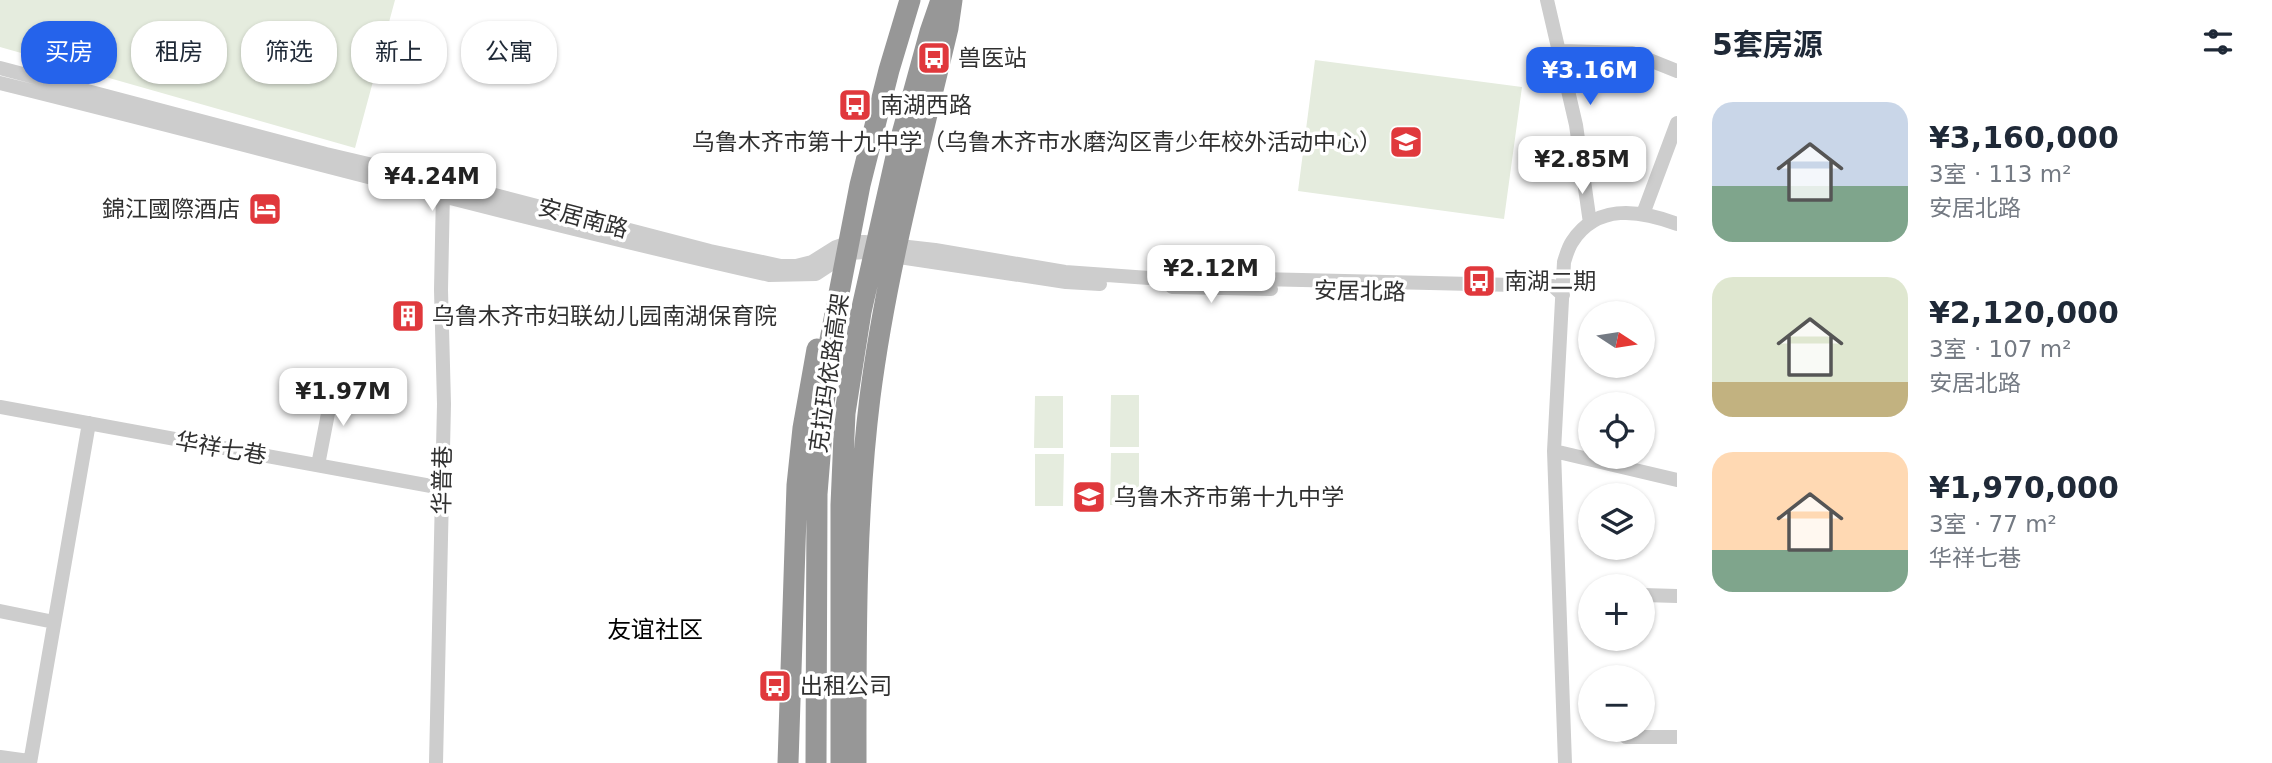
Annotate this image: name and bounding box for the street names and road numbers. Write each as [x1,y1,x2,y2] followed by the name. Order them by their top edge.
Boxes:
[535,194,631,242] street label: 安居南路
[1314,277,1406,305] street label: 安居北路
[805,291,853,455] street label: 克拉玛依路高架
[173,427,269,469] street label: 华祥七巷
[428,445,456,515] street label: 华普巷

